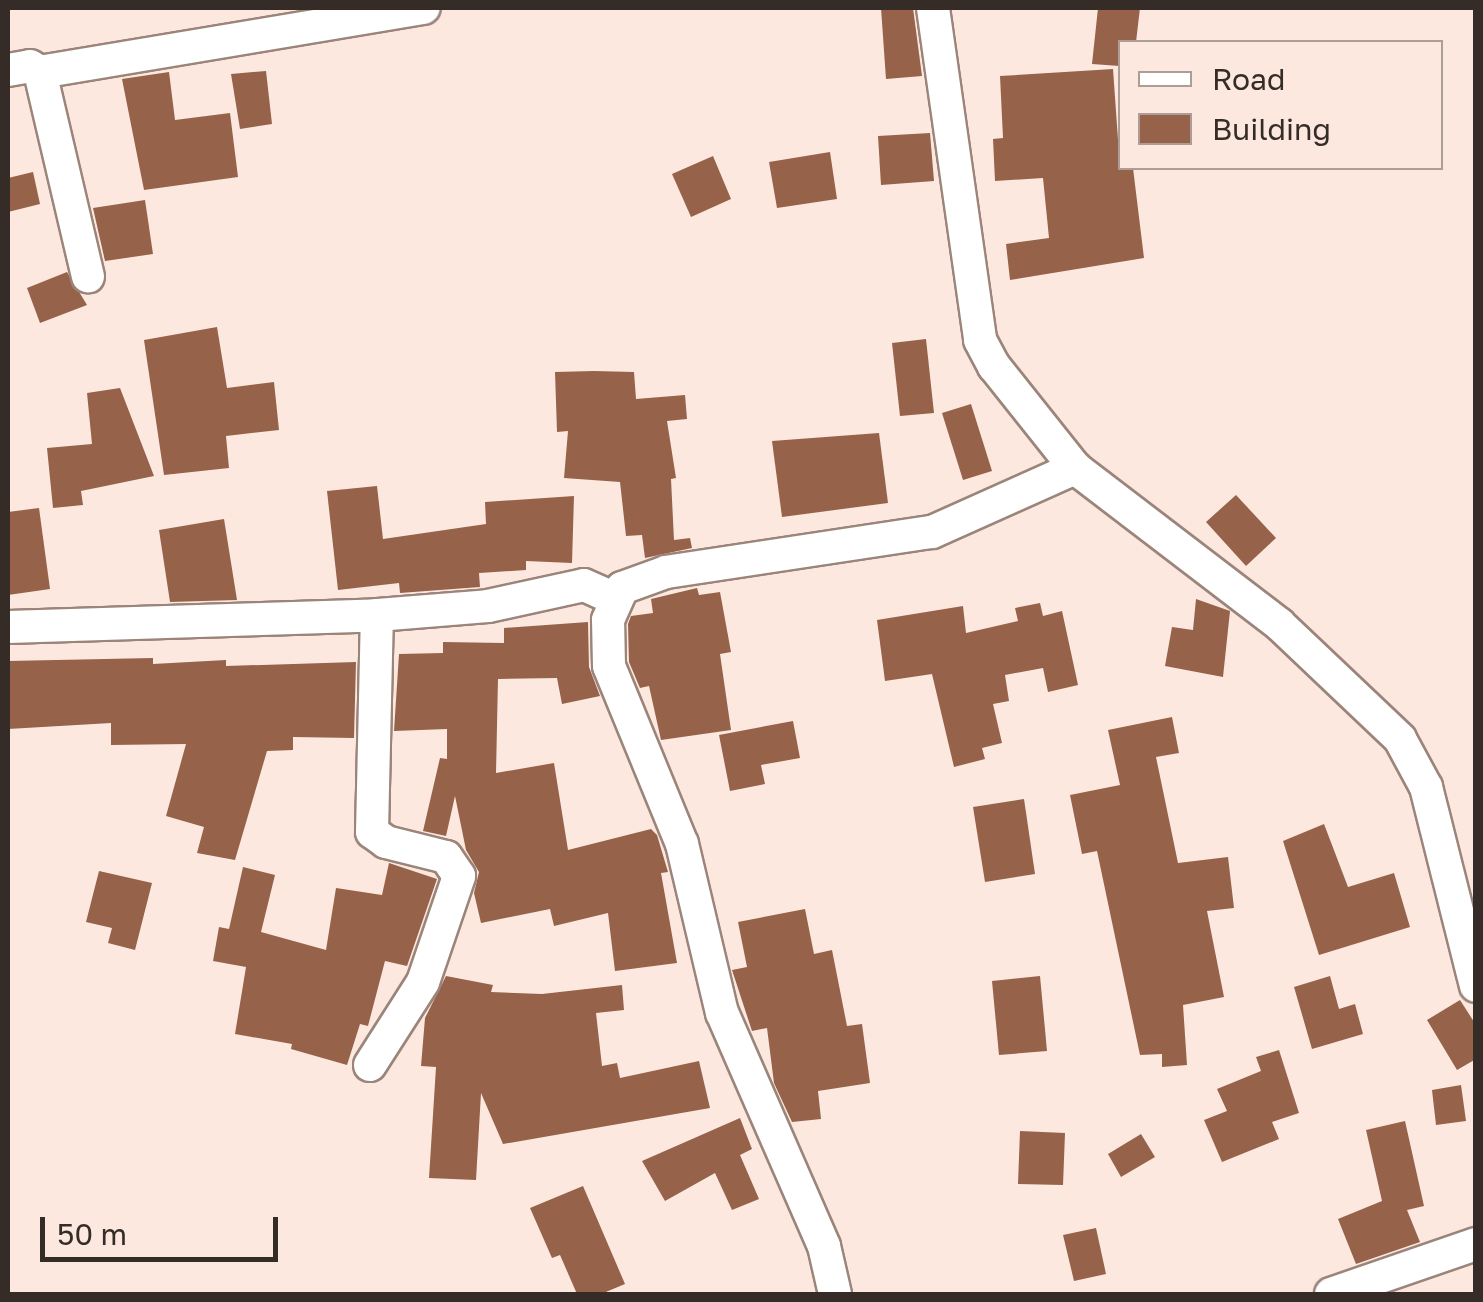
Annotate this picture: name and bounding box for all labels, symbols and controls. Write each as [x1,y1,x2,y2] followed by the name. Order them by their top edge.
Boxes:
[1118,40,1443,170] legend
[1212,61,1286,97] text: Road
[1212,111,1331,147] text: Building
[45,1197,282,1259] scale bar
[57,1216,127,1252] text: 50 m

